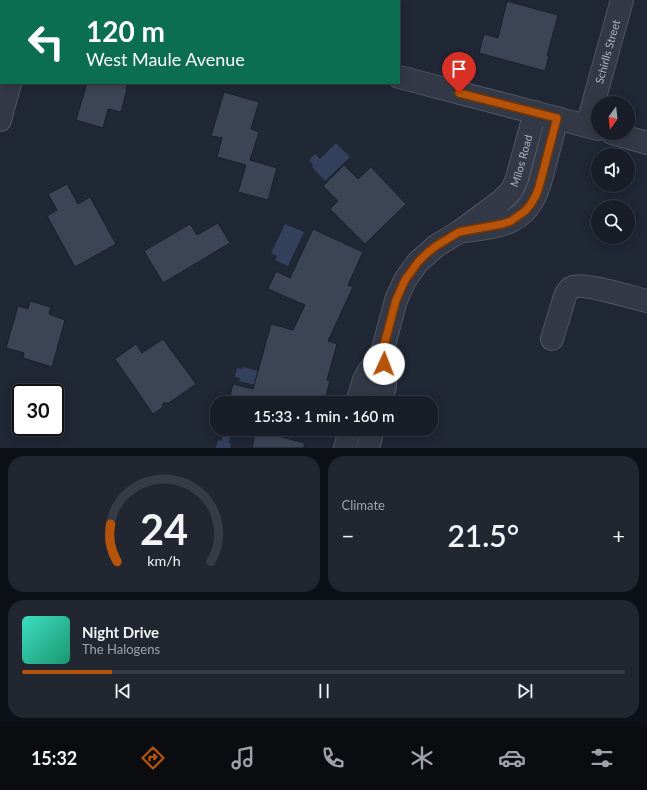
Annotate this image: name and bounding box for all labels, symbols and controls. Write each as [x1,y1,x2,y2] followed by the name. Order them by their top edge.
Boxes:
[86,14,165,48] text: 120 m
[20,16,72,68] icon: left
[592,18,622,85] street label: Schirlls Street
[86,48,245,70] text: West Maule Avenue
[442,52,476,93] pin
[448,58,470,80] icon: arrive
[591,96,635,140] north arrow
[591,96,635,244] map controls
[507,133,535,189] street label: Milos Road
[591,148,635,192] button: sound
[591,200,635,244] button: search
[363,343,405,385] position arrow
[12,384,64,436] speed limit sign: 30
[254,407,394,425] text: 15:33 · 1 min · 160 m
[342,497,385,513] text: Climate
[140,504,188,554] text: 24
[447,517,519,553] text: 21.5°
[342,522,354,549] text: −
[612,522,625,549] text: +
[147,552,180,569] text: km/h
[82,623,159,641] text: Night Drive
[82,641,160,657] text: The Halogens
[112,680,134,702] icon: previous
[313,680,335,702] icon: pause
[514,680,536,702] icon: next
[139,744,167,772] icon: directions
[229,744,257,772] icon: music
[319,744,347,772] icon: phone
[408,744,436,772] icon: climate
[498,744,526,772] icon: car
[588,744,616,772] icon: filters
[31,747,77,769] text: 15:32

